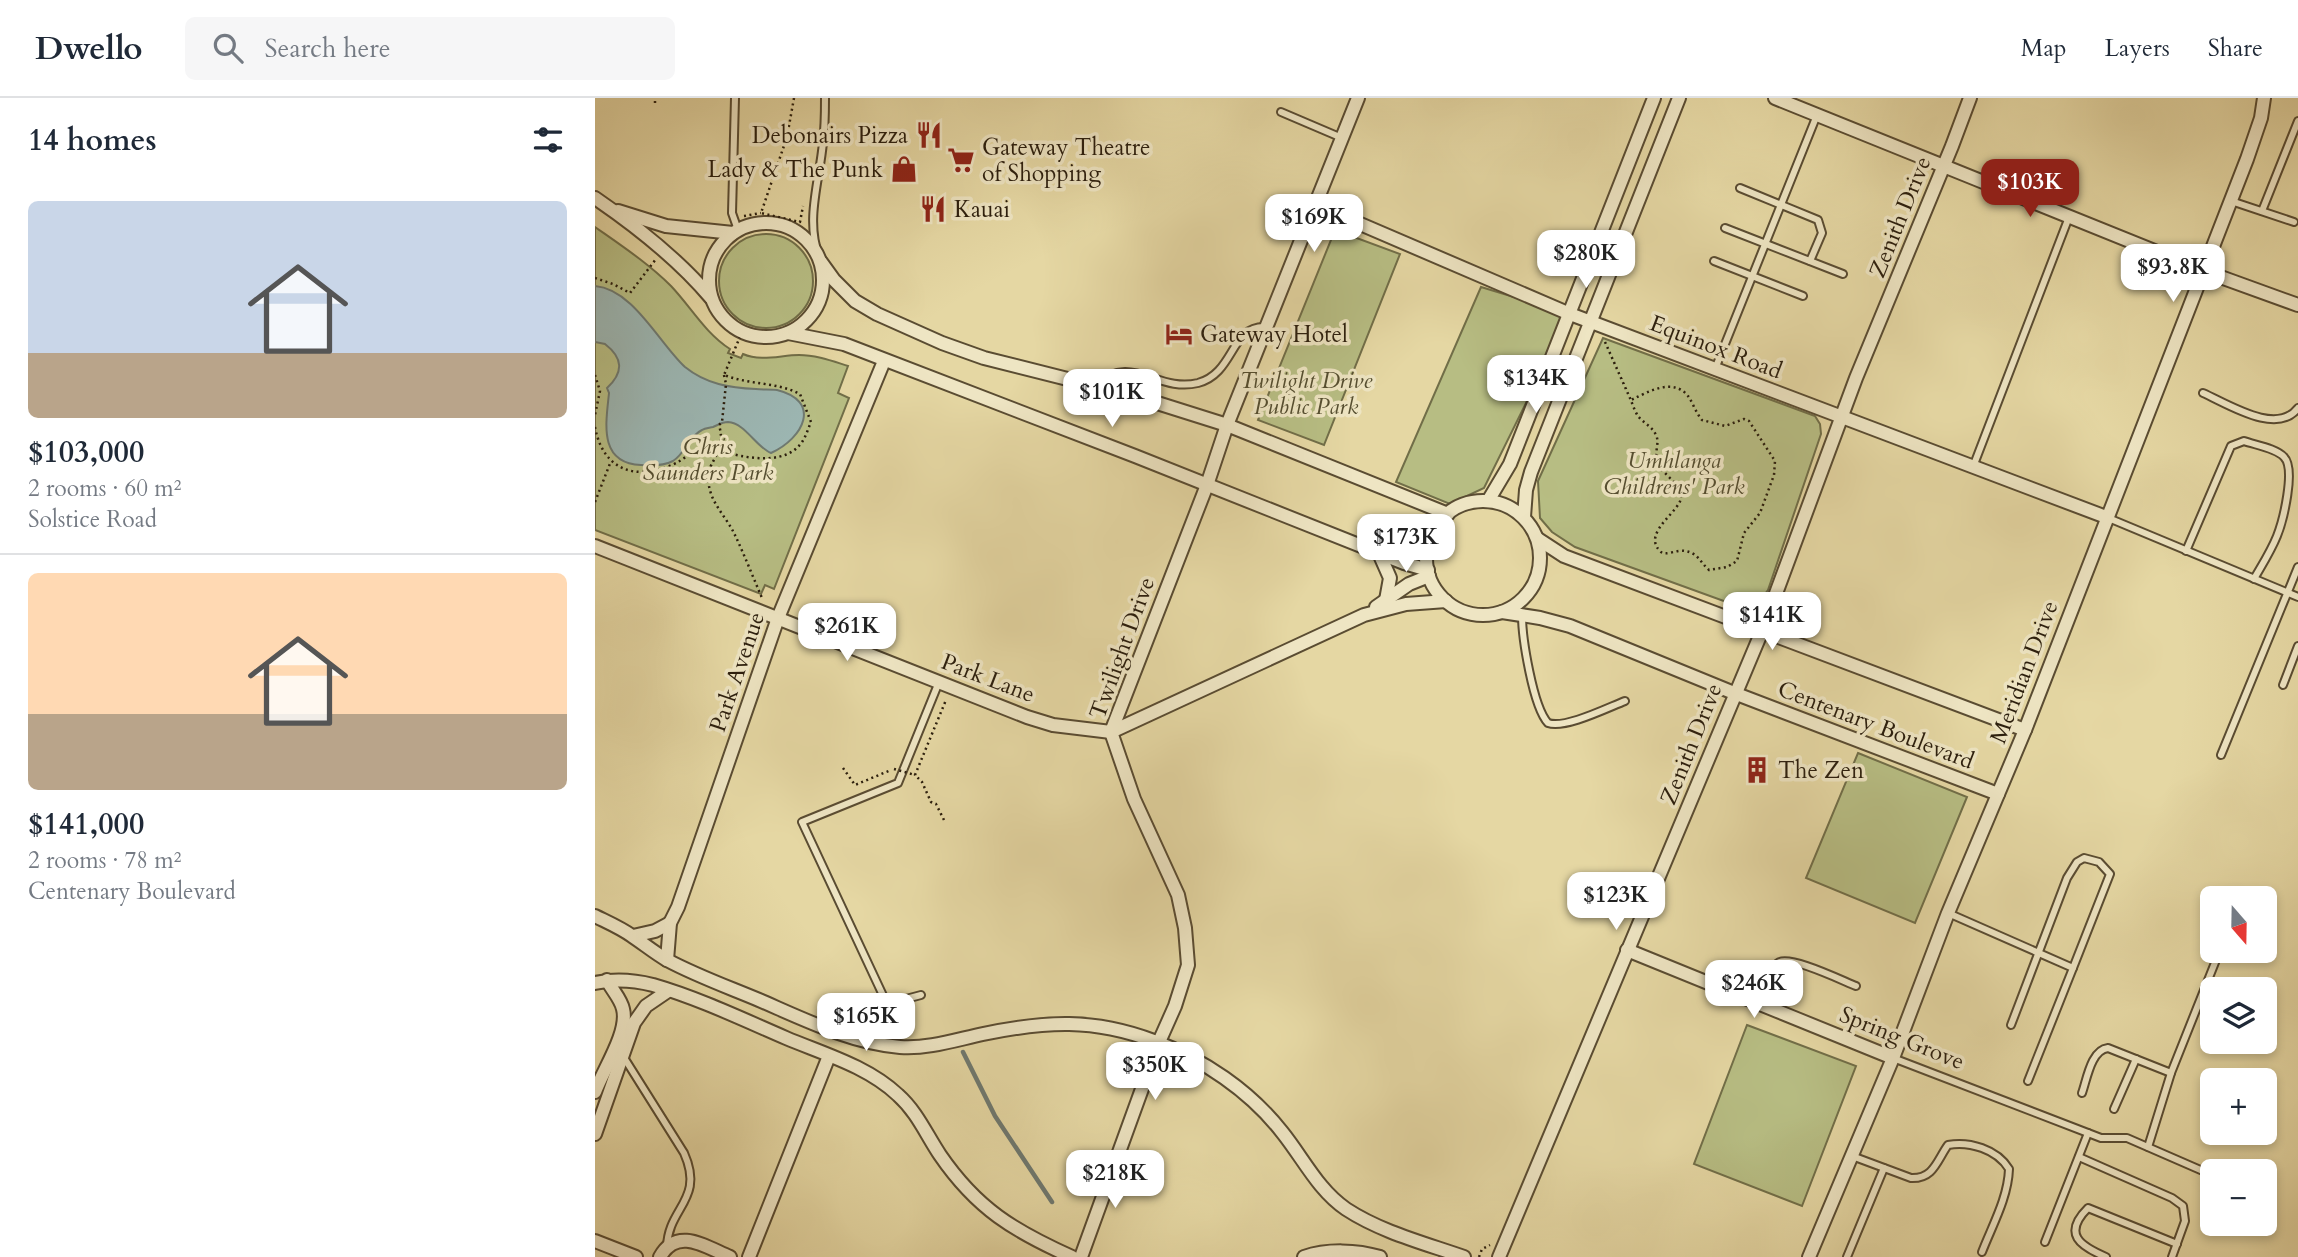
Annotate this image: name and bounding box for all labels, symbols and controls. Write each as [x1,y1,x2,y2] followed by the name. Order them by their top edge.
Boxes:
[185,17,675,80] search box
[35,26,143,71] text: Dwello
[209,29,247,67] icon: search
[265,31,391,66] text: Search here
[2021,32,2067,65] text: Map
[2105,32,2170,65] text: Layers
[2208,32,2263,65] text: Share
[28,120,157,161] text: 14 homes
[752,120,908,151] place label: Debonairs Pizza
[914,120,944,150] restaurant icon: Debonairs Pizza
[529,121,567,159] icon: filters
[982,132,1151,189] place label: Gateway Theatre of Shopping
[946,145,976,175] supermarket icon: Gateway Theatre of Shopping
[1862,152,1938,282] street label: Zenith Drive
[708,154,884,185] place label: Lady & The Punk
[889,154,919,184] shop icon: Lady & The Punk
[1981,159,2079,219] pin: $103K
[1997,166,2063,197] text: $103K
[918,194,948,224] restaurant icon: Kauai
[954,194,1010,225] place label: Kauai
[1265,194,1363,254] pin: $169K
[1281,201,1347,232] text: $169K
[1537,230,1635,290] pin: $280K
[1553,237,1619,268] text: $280K
[2116,244,2230,304] pin: $93.8K
[235,246,361,372] icon: home
[2137,251,2209,282] text: $93.8K
[1645,308,1787,387] street label: Equinox Road
[1164,319,1194,349] hotel icon: Gateway Hotel
[1200,319,1348,350] place label: Gateway Hotel
[1487,356,1585,415] pin: $134K
[1503,362,1569,393] text: $134K
[1240,365,1372,422] park label: Twilight Drive Public Park
[1063,370,1161,429] pin: $101K
[1079,376,1145,407] text: $101K
[643,431,774,488] park label: Chris Saunders Park
[28,432,144,473] text: $103,000
[1603,445,1745,502] park label: Umhlanga Childrens' Park
[28,473,181,504] text: 2 rooms · 60 m²
[28,504,157,535] text: Solstice Road
[1357,514,1455,574] pin: $173K
[1373,521,1439,552] text: $173K
[1082,573,1162,723] street label: Twilight Drive
[1723,592,1821,652] pin: $141K
[1983,596,2065,748] street label: Meridian Drive
[1739,599,1805,630] text: $141K
[798,603,896,663] pin: $261K
[702,608,772,736] street label: Park Avenue
[814,610,880,641] text: $261K
[235,618,361,744] icon: home
[937,646,1039,710] street label: Park Lane
[1773,673,1979,777] street label: Centenary Boulevard
[1653,679,1729,809] street label: Zenith Drive
[1742,755,1772,785] building icon: The Zen
[1778,755,1864,786] place label: The Zen
[28,804,144,845] text: $141,000
[28,845,181,876] text: 2 rooms · 78 m²
[1567,872,1665,932] pin: $123K
[28,876,236,907] text: Centenary Boulevard
[1583,879,1649,910] text: $123K
[2200,886,2277,962] north arrow
[2200,886,2277,1236] map controls
[1705,960,1803,1020] pin: $246K
[1721,967,1787,998] text: $246K
[2200,977,2277,1054] button: layers
[817,993,915,1053] pin: $165K
[1835,999,1969,1077] street label: Spring Grove
[833,1000,899,1031] text: $165K
[1106,1042,1204,1102] pin: $350K
[1122,1049,1188,1080] text: $350K
[2200,1068,2277,1145] button: +
[1066,1150,1164,1210] pin: $218K
[1082,1157,1148,1188] text: $218K
[2200,1159,2277,1236] button: −

